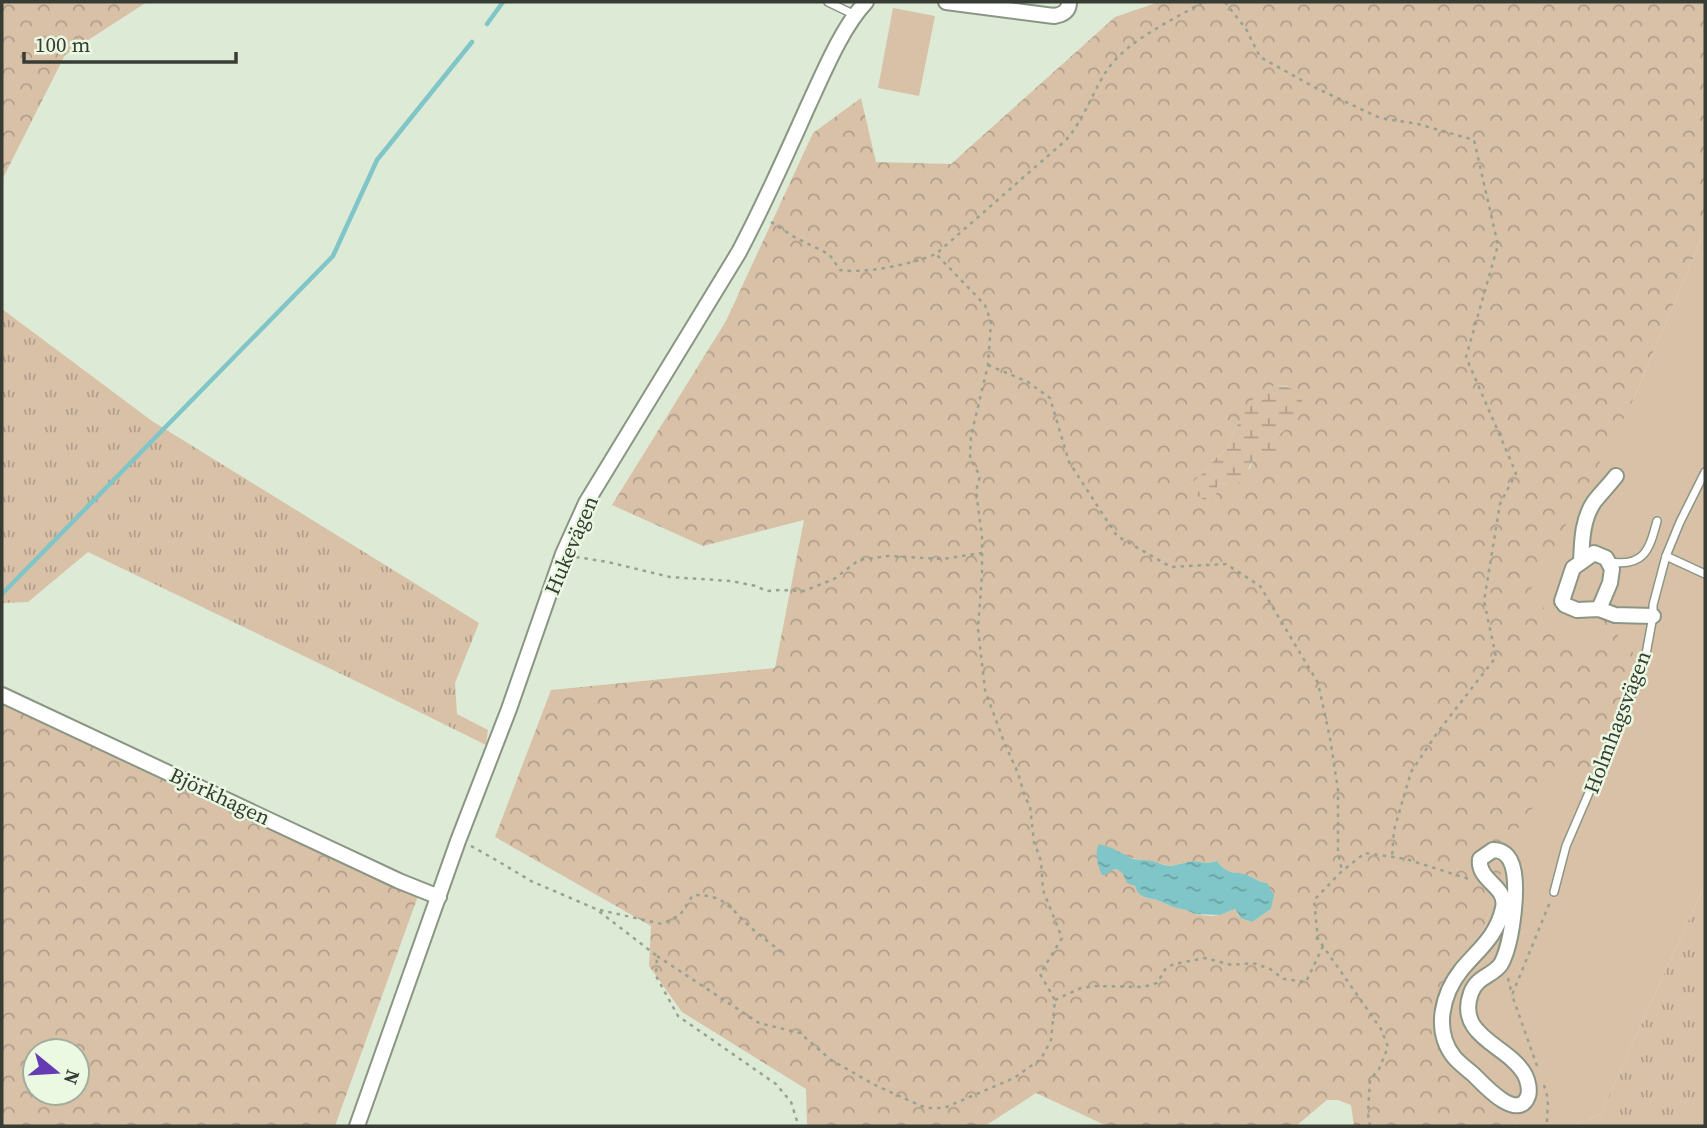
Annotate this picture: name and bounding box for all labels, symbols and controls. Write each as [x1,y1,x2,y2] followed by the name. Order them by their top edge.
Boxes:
[24,21,236,65] scale bar
[35,30,90,59] text: 100 m
[537,491,605,599] street label: Hukevägen
[1576,646,1658,797] street label: Holmhagsvägen
[165,760,275,832] street label: Björkhagen
[21,1037,91,1107] north arrow
[58,1067,87,1088] text: N

